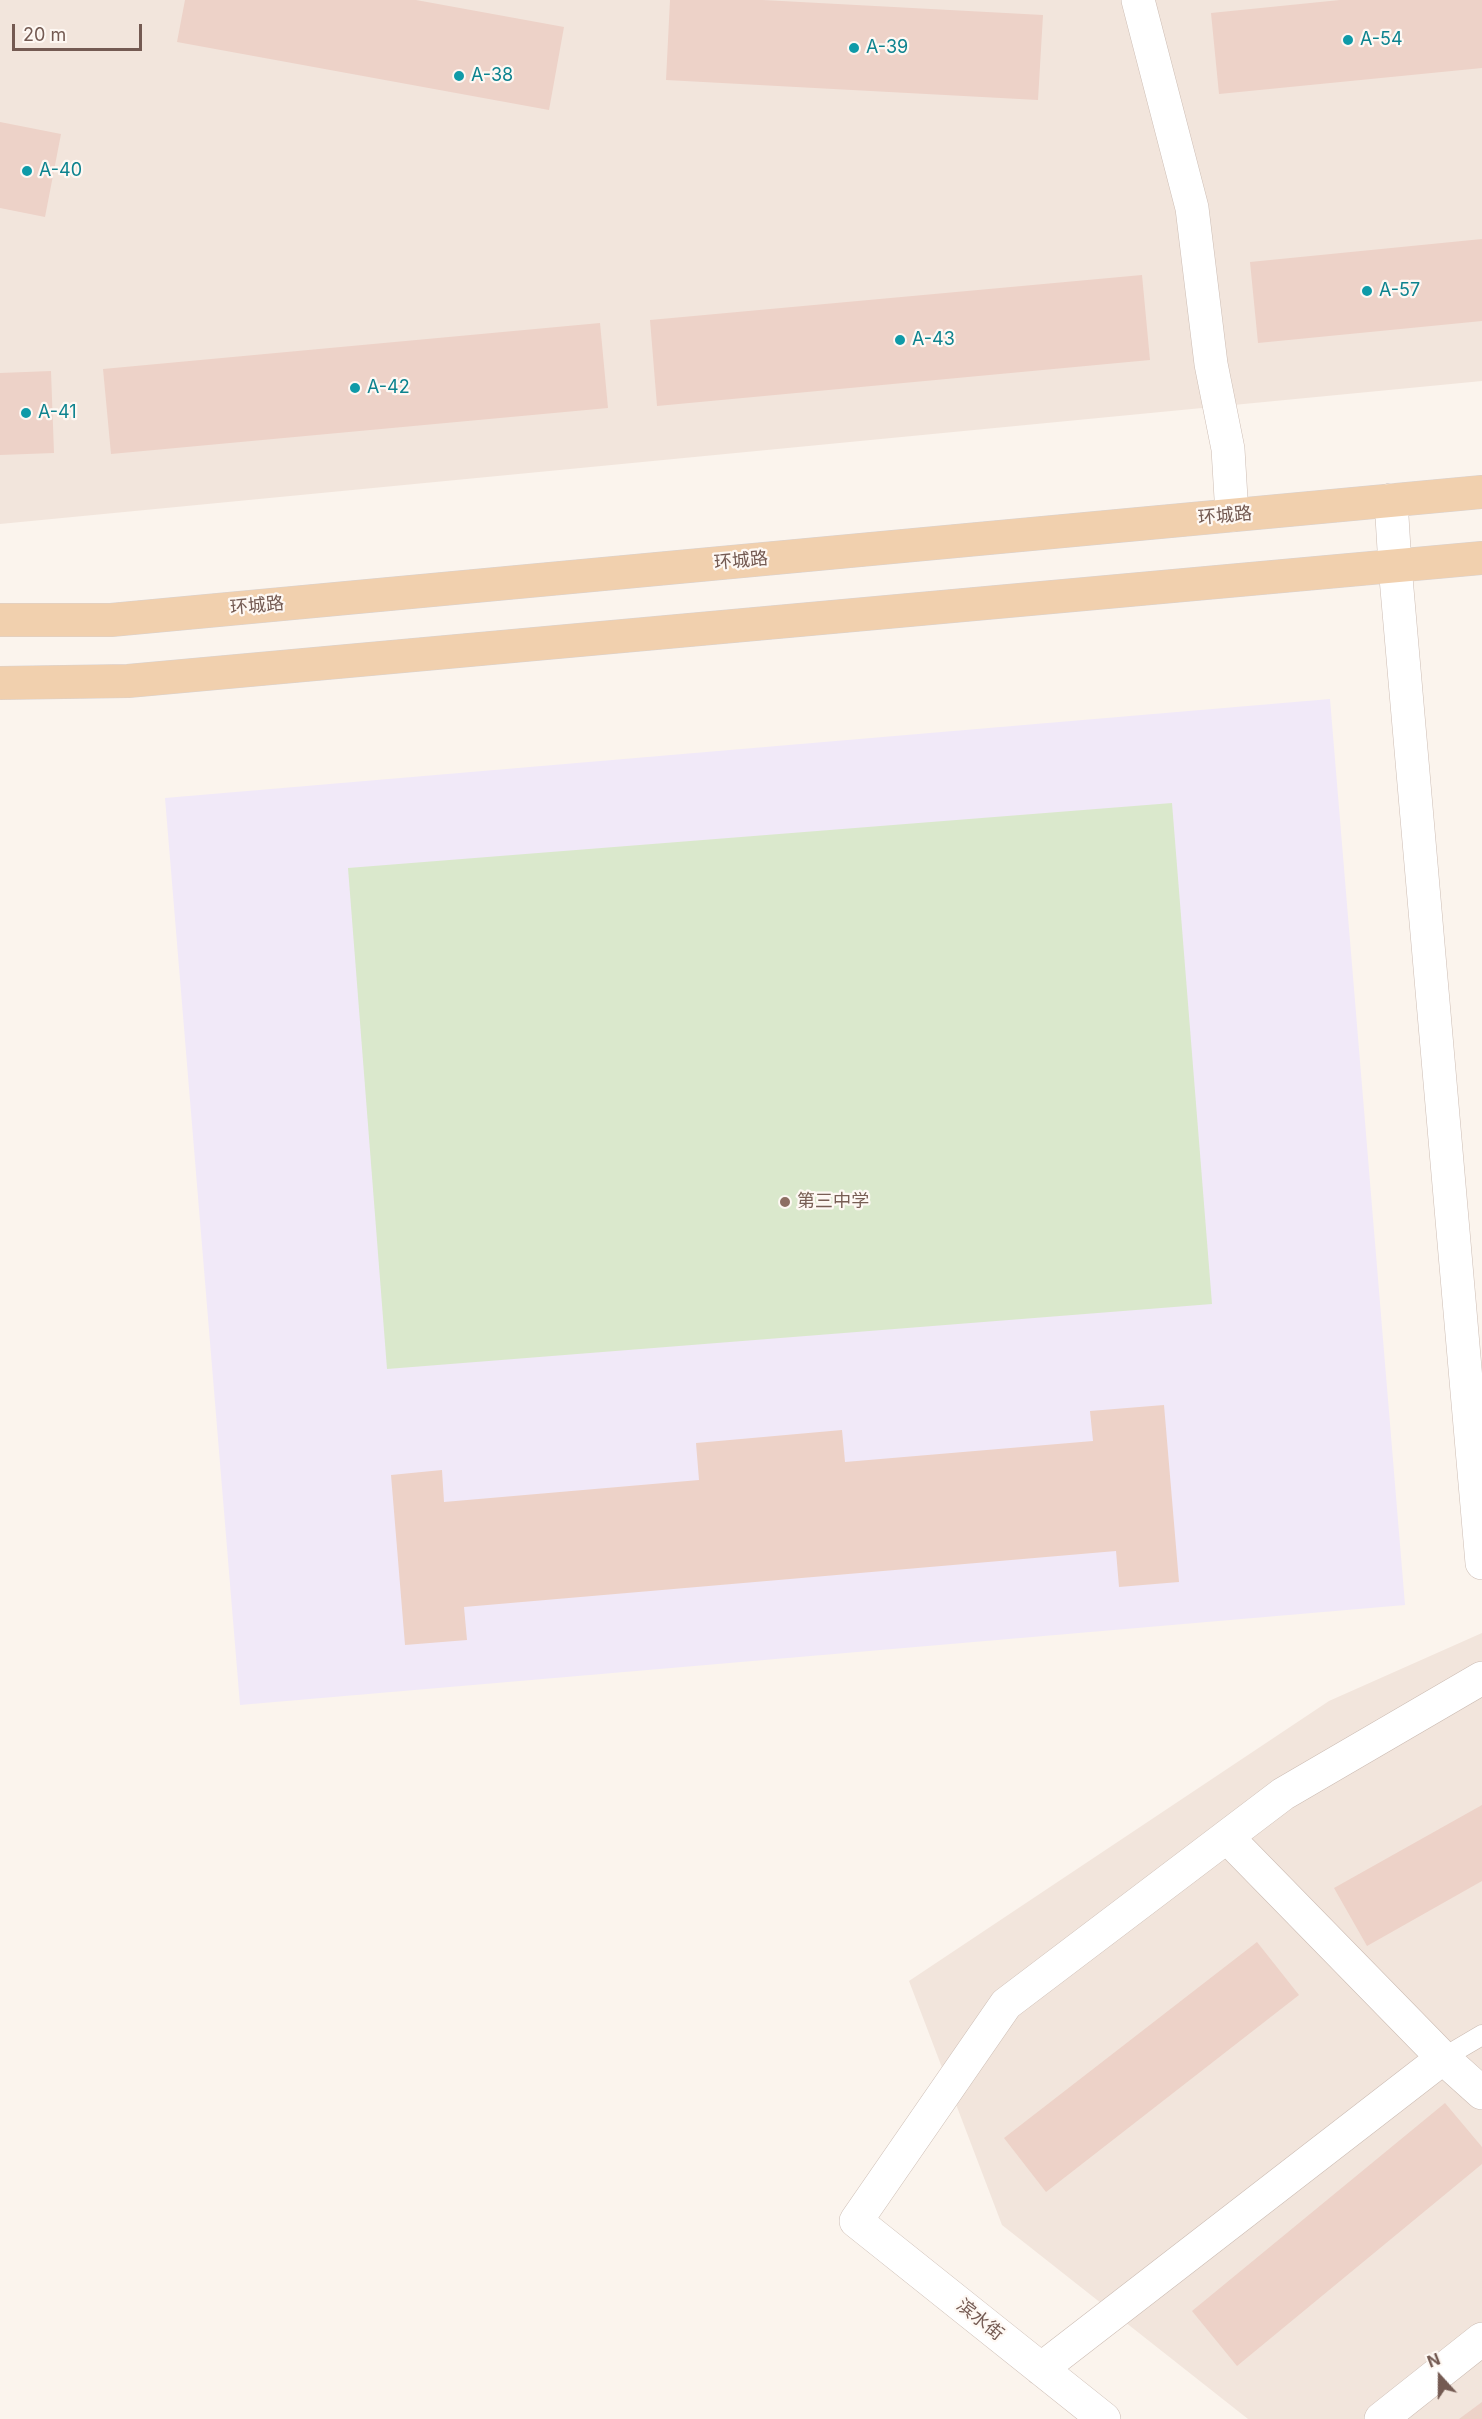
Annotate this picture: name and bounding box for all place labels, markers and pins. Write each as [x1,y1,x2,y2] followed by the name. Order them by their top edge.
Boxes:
[1360,29,1403,51] place label: A-54
[1341,33,1355,47] marker: A-54
[866,37,908,59] place label: A-39
[847,41,861,55] marker: A-39
[471,65,513,87] place label: A-38
[452,69,466,83] marker: A-38
[39,160,82,182] place label: A-40
[20,164,34,178] marker: A-40
[1379,280,1420,302] place label: A-57
[1360,284,1374,298] marker: A-57
[912,329,955,351] place label: A-43
[893,333,907,347] marker: A-43
[367,377,410,399] place label: A-42
[348,381,362,395] marker: A-42
[38,402,77,424] place label: A-41
[19,406,33,420] marker: A-41
[797,1191,869,1213] place label: 第三中学
[778,1195,792,1209] marker: 第三中学

